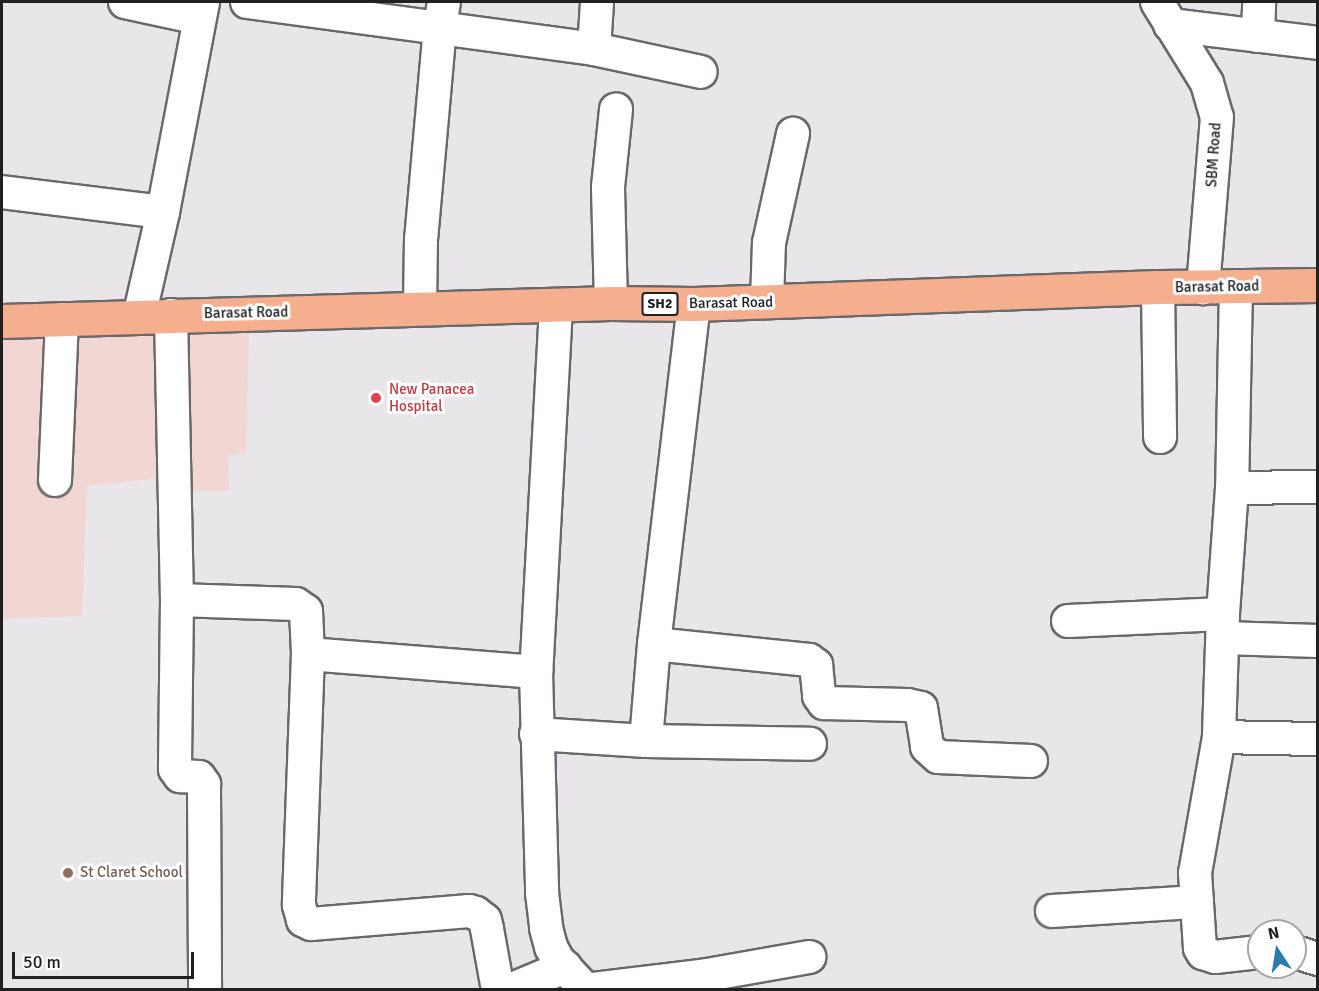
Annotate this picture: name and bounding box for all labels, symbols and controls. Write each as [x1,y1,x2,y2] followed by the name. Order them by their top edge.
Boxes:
[1203,122,1225,188] street label: SBM Road
[1175,277,1259,297] street label: Barasat Road
[640,293,680,315] road number: SH2
[689,293,773,313] street label: Barasat Road
[204,303,288,323] street label: Barasat Road
[389,380,474,415] place label: New Panacea Hospital
[367,389,385,407] marker: New Panacea Hospital
[80,864,183,882] place label: St Claret School
[61,866,75,880] marker: St Claret School
[1247,919,1307,979] north arrow
[1266,922,1281,944] text: N
[15,940,196,978] scale bar
[23,951,61,973] text: 50 m

